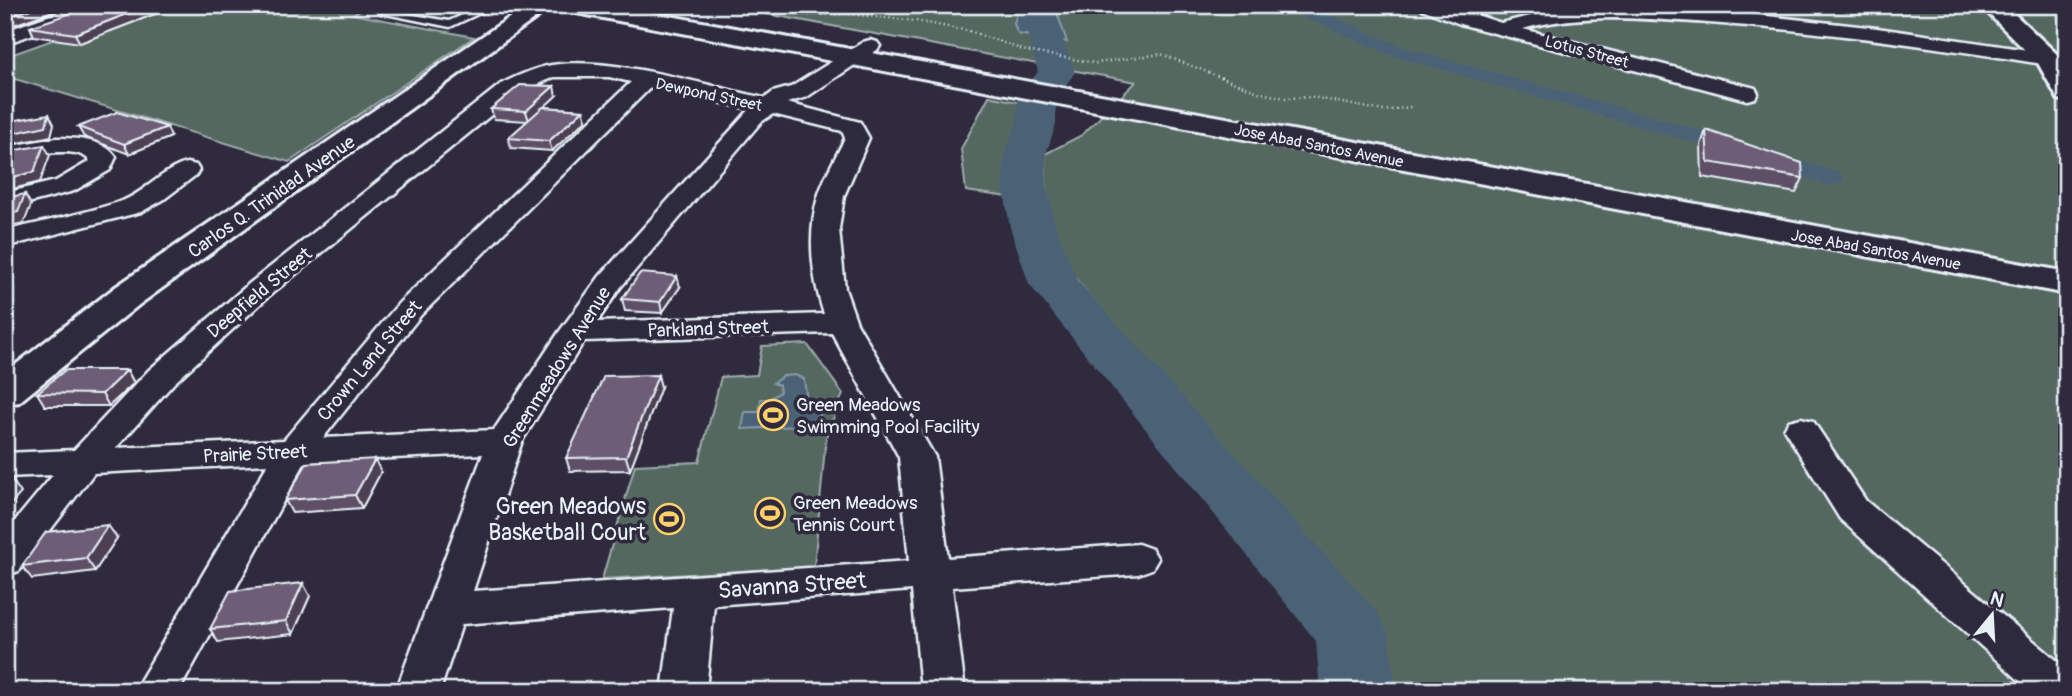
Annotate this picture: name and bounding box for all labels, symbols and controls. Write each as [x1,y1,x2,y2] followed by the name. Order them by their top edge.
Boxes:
[1543,31,1631,73] street label: Lotus Street
[654,74,764,116] street label: Dewpond Street
[1233,120,1405,172] street label: Jose Abad Santos Avenue
[183,130,360,264] street label: Carlos Q. Trinidad Avenue
[1789,225,1962,275] street label: Jose Abad Santos Avenue
[202,242,317,344] street label: Deepfield Street
[497,282,617,453] street label: Greenmeadows Avenue
[312,295,428,426] street label: Crown Land Street
[647,315,770,343] street label: Parkland Street
[796,393,980,439] place label: Green Meadows Swimming Pool Facility
[756,398,790,432] sports icon: Green Meadows Swimming Pool Facility
[202,439,308,469] street label: Prairie Street
[793,491,918,537] place label: Green Meadows Tennis Court
[488,492,647,547] place label: Green Meadows Basketball Court
[753,496,787,530] sports icon: Green Meadows Tennis Court
[652,502,686,536] sports icon: Green Meadows Basketball Court
[717,566,868,605] street label: Savanna Street
[1956,580,2026,650] north arrow
[1987,586,2007,613] text: N

